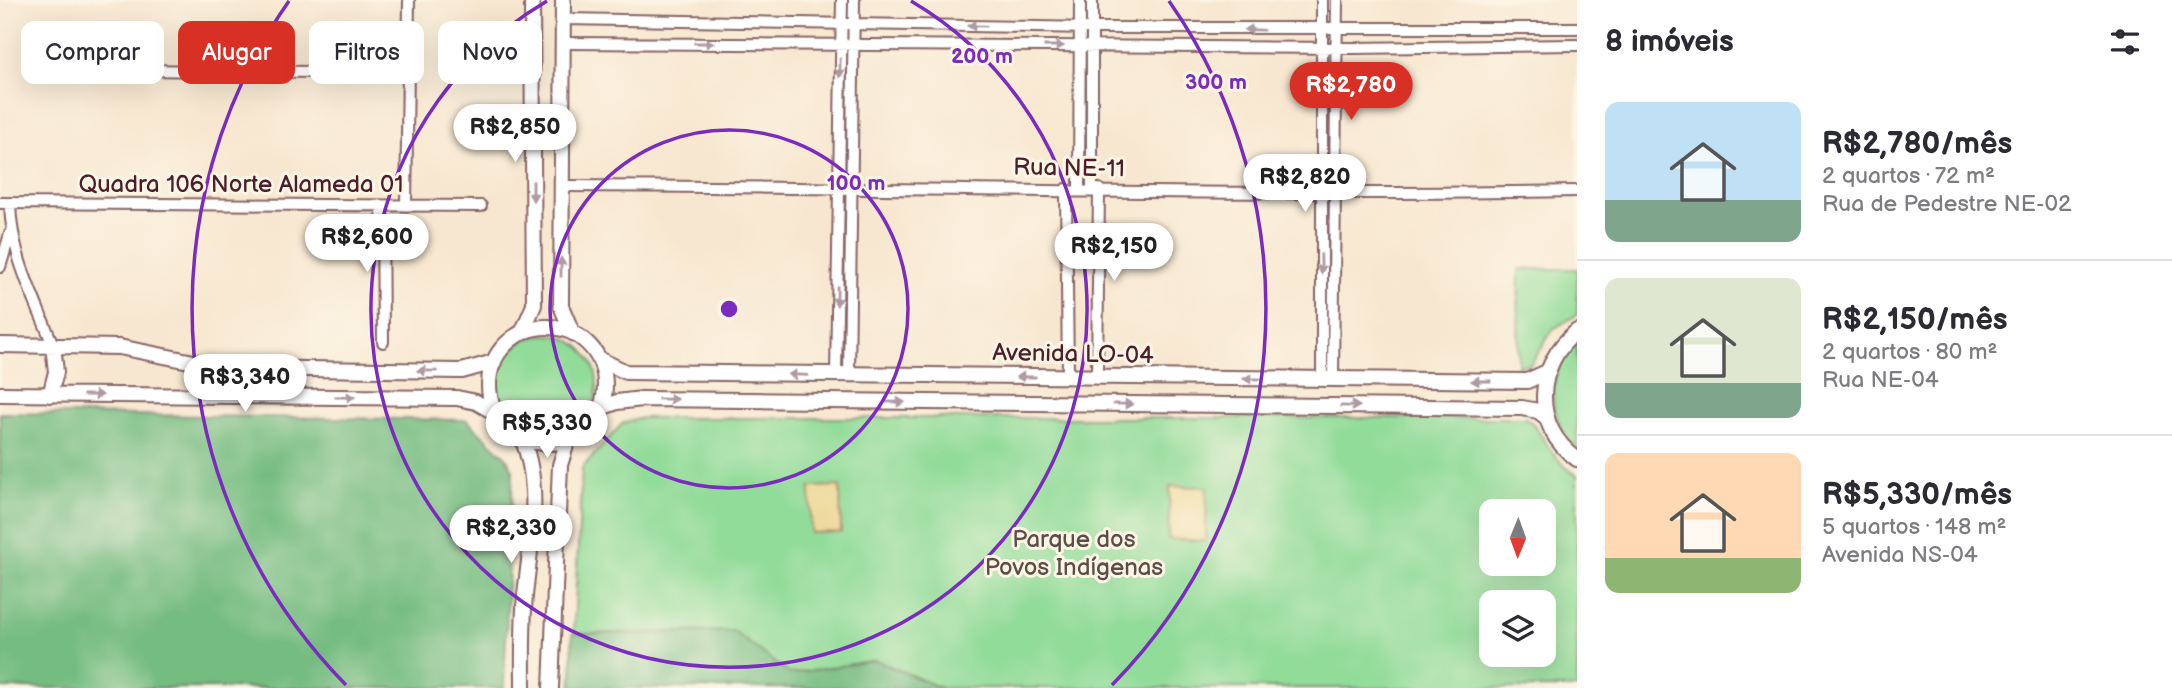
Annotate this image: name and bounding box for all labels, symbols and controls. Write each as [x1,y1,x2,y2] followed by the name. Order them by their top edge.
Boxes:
[21,21,164,84] chip: Comprar
[178,21,295,84] chip: Alugar
[309,21,424,84] chip: Filtros
[438,21,542,84] chip: Novo
[966,21,988,32] one-way arrow
[2106,23,2144,61] icon: filters
[1242,24,1264,36] one-way arrow
[1605,24,1734,60] text: 8 imóveis
[693,38,715,49] one-way arrow
[1043,40,1065,52] one-way arrow
[951,44,1013,69] text: 200 m
[834,57,846,79] one-way arrow
[1286,62,1416,122] pin: R$2,780
[1185,70,1247,95] text: 300 m
[1306,71,1396,99] text: R$2,780
[450,104,580,164] pin: R$2,850
[469,113,561,141] text: R$2,850
[1822,126,2012,162] text: R$2,780/mês
[1661,130,1745,214] icon: home
[1013,153,1125,183] street label: Rua NE-11
[1240,154,1370,214] pin: R$2,820
[1822,162,1995,190] text: 2 quartos · 72 m²
[1259,163,1351,191] text: R$2,820
[79,170,403,199] street label: Quadra 106 Norte Alameda 01
[827,171,885,196] text: 100 m
[527,180,539,202] one-way arrow
[1822,190,2072,218] text: Rua de Pedestre NE-02
[302,215,432,274] pin: R$2,600
[321,223,413,251] text: R$2,600
[1049,224,1179,283] pin: R$2,150
[1070,232,1158,260] text: R$2,150
[1315,253,1327,275] one-way arrow
[555,255,567,277] one-way arrow
[831,285,843,307] one-way arrow
[717,297,741,321] centre of rings
[1822,302,2008,338] text: R$2,150/mês
[1661,306,1745,390] icon: home
[992,338,1154,370] street label: Avenida LO-04
[1822,338,1998,366] text: 2 quartos · 80 m²
[180,354,310,414] pin: R$3,340
[200,363,290,391] text: R$3,340
[416,365,438,377] one-way arrow
[1822,366,1939,394] text: Rua NE-04
[787,369,809,381] one-way arrow
[1014,371,1036,383] one-way arrow
[1242,373,1264,384] one-way arrow
[1469,375,1491,387] one-way arrow
[82,389,104,401] one-way arrow
[334,391,356,403] one-way arrow
[657,393,679,405] one-way arrow
[884,396,906,408] one-way arrow
[1112,398,1134,410] one-way arrow
[482,400,612,460] pin: R$5,330
[1339,400,1361,412] one-way arrow
[502,409,592,437] text: R$5,330
[1822,477,2012,513] text: R$5,330/mês
[1661,481,1745,565] icon: home
[1479,499,1556,576] north arrow
[1479,499,1556,667] map controls
[446,505,576,565] pin: R$2,330
[1822,513,2007,541] text: 5 quartos · 148 m²
[466,514,557,542] text: R$2,330
[985,525,1163,582] park label: Parque dos Povos Indígenas
[1822,541,1978,569] text: Avenida NS-04
[1479,590,1556,667] button: layers

